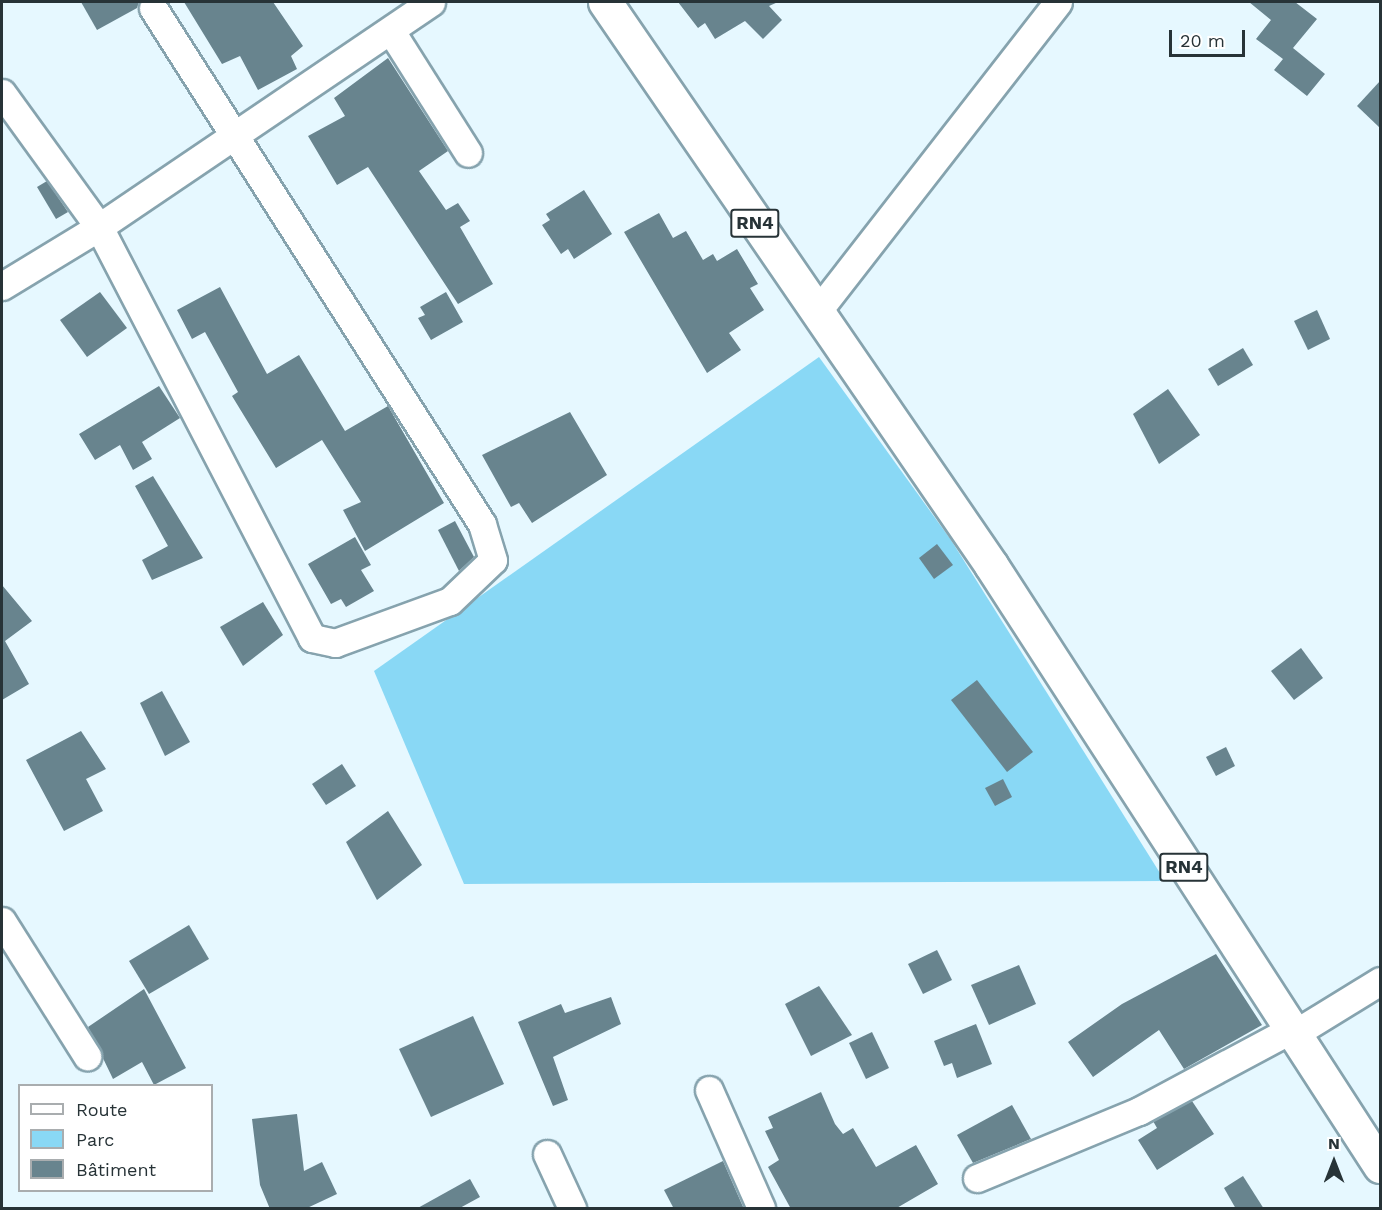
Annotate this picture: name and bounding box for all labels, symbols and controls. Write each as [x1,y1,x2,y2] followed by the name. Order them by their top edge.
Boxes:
[1172,18,1248,56] scale bar
[1180,30,1225,51] text: 20 m
[730,208,780,238] road number: RN4
[1158,852,1210,882] road number: RN4
[18,1084,213,1192] legend
[76,1099,128,1120] text: Route
[76,1129,114,1150] text: Parc
[1304,1132,1364,1192] north arrow
[1328,1134,1340,1153] text: N
[76,1159,156,1180] text: Bâtiment

